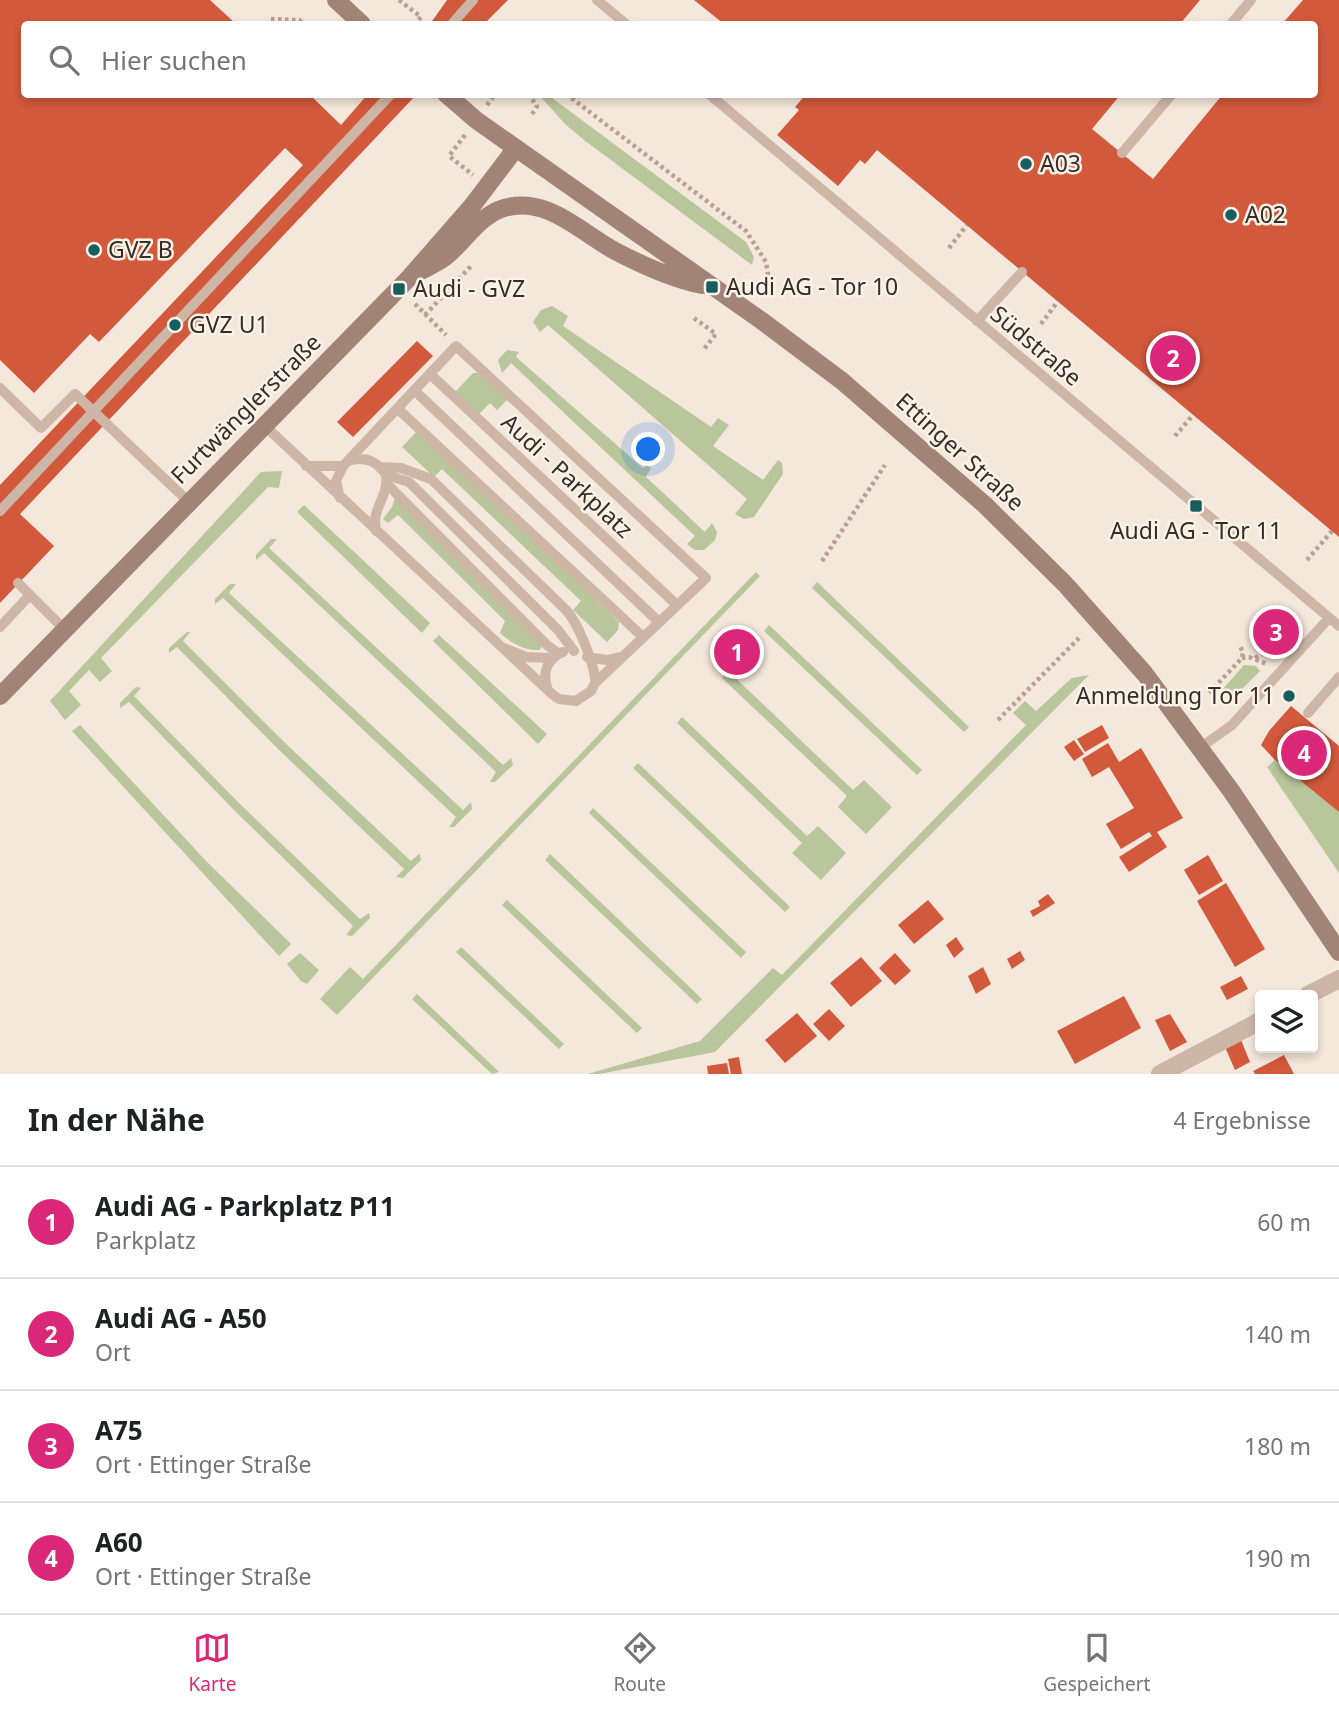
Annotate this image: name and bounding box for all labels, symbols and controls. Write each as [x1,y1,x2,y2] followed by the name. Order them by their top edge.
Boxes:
[21,21,1318,98] search box
[45,41,83,79] icon: search
[101,42,247,78] text: Hier suchen
[1040,147,1081,179] place label: A03
[1018,156,1034,172] marker: A03
[1245,198,1286,230] place label: A02
[1223,207,1239,223] marker: A02
[108,233,173,265] place label: GVZ B
[86,242,102,258] marker: GVZ B
[726,270,898,302] place label: Audi AG - Tor 10
[413,272,525,304] place label: Audi - GVZ
[704,279,720,295] marker: Audi AG - Tor 10
[391,281,407,297] marker: Audi - GVZ
[984,298,1089,393] street label: Südstraße
[189,308,269,340] place label: GVZ U1
[167,317,183,333] marker: GVZ U1
[163,326,327,490] street label: Furtwänglerstraße
[1150,332,1196,384] pin: 2
[890,385,1032,518] street label: Ettinger Straße
[495,406,640,545] street label: Audi - Parkplatz
[631,432,665,466] your location
[1188,498,1204,514] marker: Audi AG - Tor 11
[1110,514,1282,546] place label: Audi AG - Tor 11
[1253,606,1299,658] pin: 3
[714,626,760,678] pin: 1
[1076,679,1275,711] place label: Anmeldung Tor 11
[1281,688,1297,704] marker: Anmeldung Tor 11
[1281,727,1327,779] pin: 4
[1255,990,1318,1053] map controls
[1255,990,1318,1053] button: layers
[28,1099,205,1140] text: In der Nähe
[1173,1104,1311,1136] text: 4 Ergebnisse
[95,1188,395,1224] text: Audi AG - Parkplatz P11
[44,1206,58,1238] text: 1
[1257,1206,1311,1238] text: 60 m
[95,1224,196,1256] text: Parkplatz
[95,1300,267,1336] text: Audi AG - A50
[44,1318,58,1350] text: 2
[1244,1318,1311,1350] text: 140 m
[95,1336,131,1368] text: Ort
[95,1412,143,1448] text: A75
[44,1430,58,1462] text: 3
[1244,1430,1311,1462] text: 180 m
[95,1448,311,1480] text: Ort · Ettinger Straße
[95,1524,143,1560] text: A60
[44,1542,58,1574] text: 4
[1244,1542,1311,1574] text: 190 m
[95,1560,311,1592] text: Ort · Ettinger Straße
[189,1629,236,1697] tab: Karte
[613,1629,666,1697] tab: Route
[1043,1629,1150,1697] tab: Gespeichert

